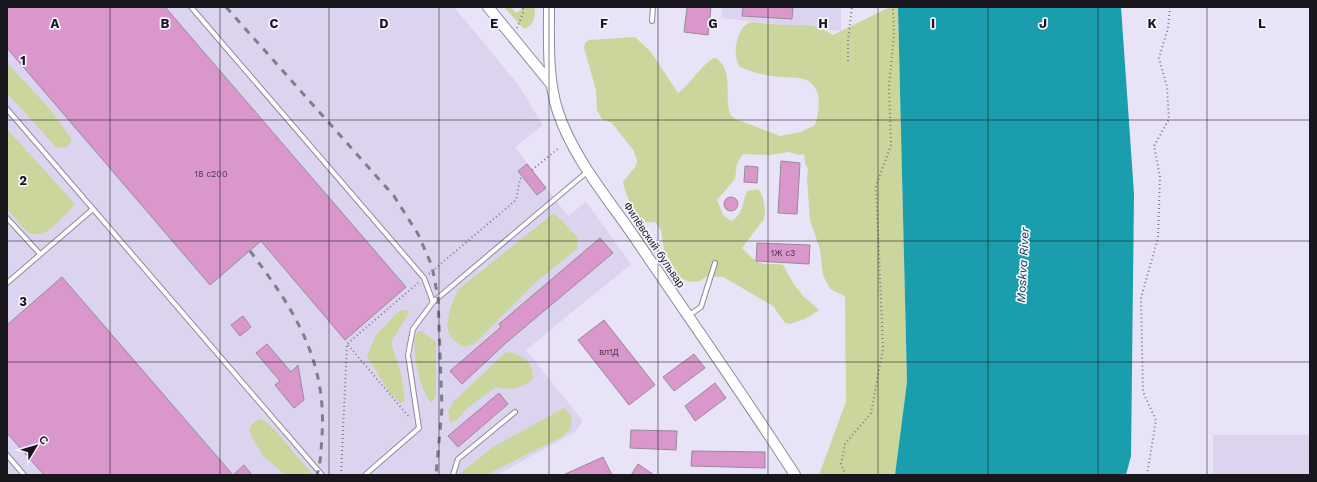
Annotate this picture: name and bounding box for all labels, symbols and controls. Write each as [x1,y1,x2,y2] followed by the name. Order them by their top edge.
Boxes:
[51,16,60,31] text: A
[161,16,170,31] text: B
[270,16,279,31] text: C
[379,16,389,31] text: D
[490,16,498,31] text: E
[600,16,608,31] text: F
[708,16,718,31] text: G
[818,16,828,31] text: H
[931,16,935,31] text: I
[1039,16,1047,31] text: J
[1147,16,1157,31] text: K
[1258,16,1266,31] text: L
[20,53,26,68] text: 1
[194,169,228,179] house number: 18 с200
[19,173,27,188] text: 2
[620,200,688,290] street label: Филёвский бульвар
[1014,225,1032,303] water label: Moskva River
[771,248,795,258] house number: 1Ж с3
[19,294,27,309] text: 3
[599,347,619,357] house number: вл1Д
[16,426,56,466] north arrow
[36,433,51,447] text: С

